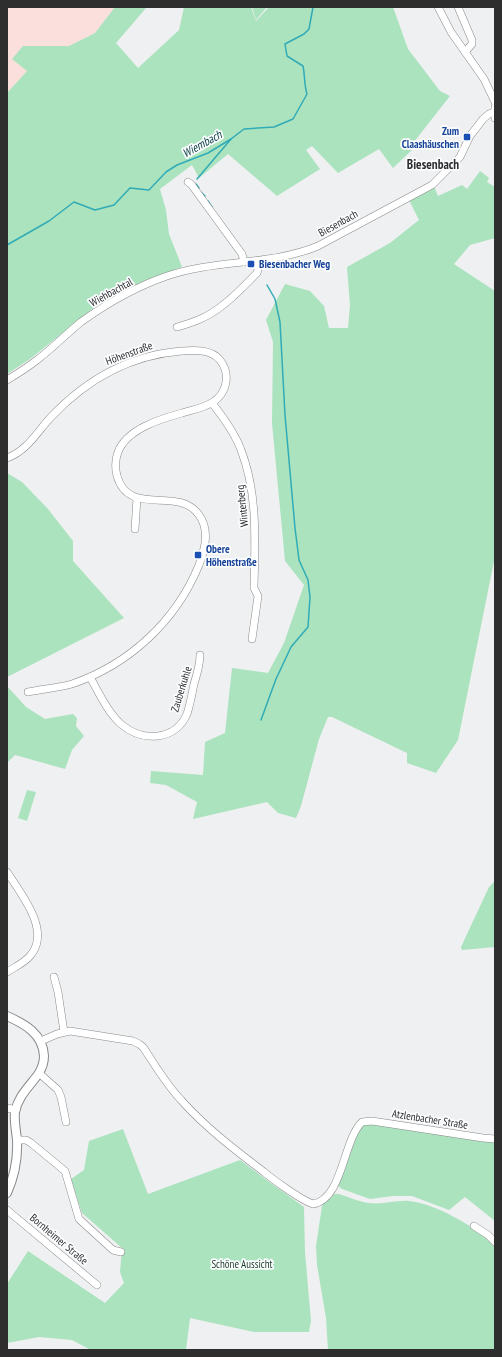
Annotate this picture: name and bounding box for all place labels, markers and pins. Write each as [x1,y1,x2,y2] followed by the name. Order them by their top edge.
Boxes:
[402,124,459,151] place label: Zum Claashäuschen
[462,132,472,142] marker: Zum Claashäuschen
[259,257,330,271] place label: Biesenbacher Weg
[246,259,256,269] marker: Biesenbacher Weg
[206,542,257,569] place label: Obere Höhenstraße
[193,550,203,560] marker: Obere Höhenstraße

